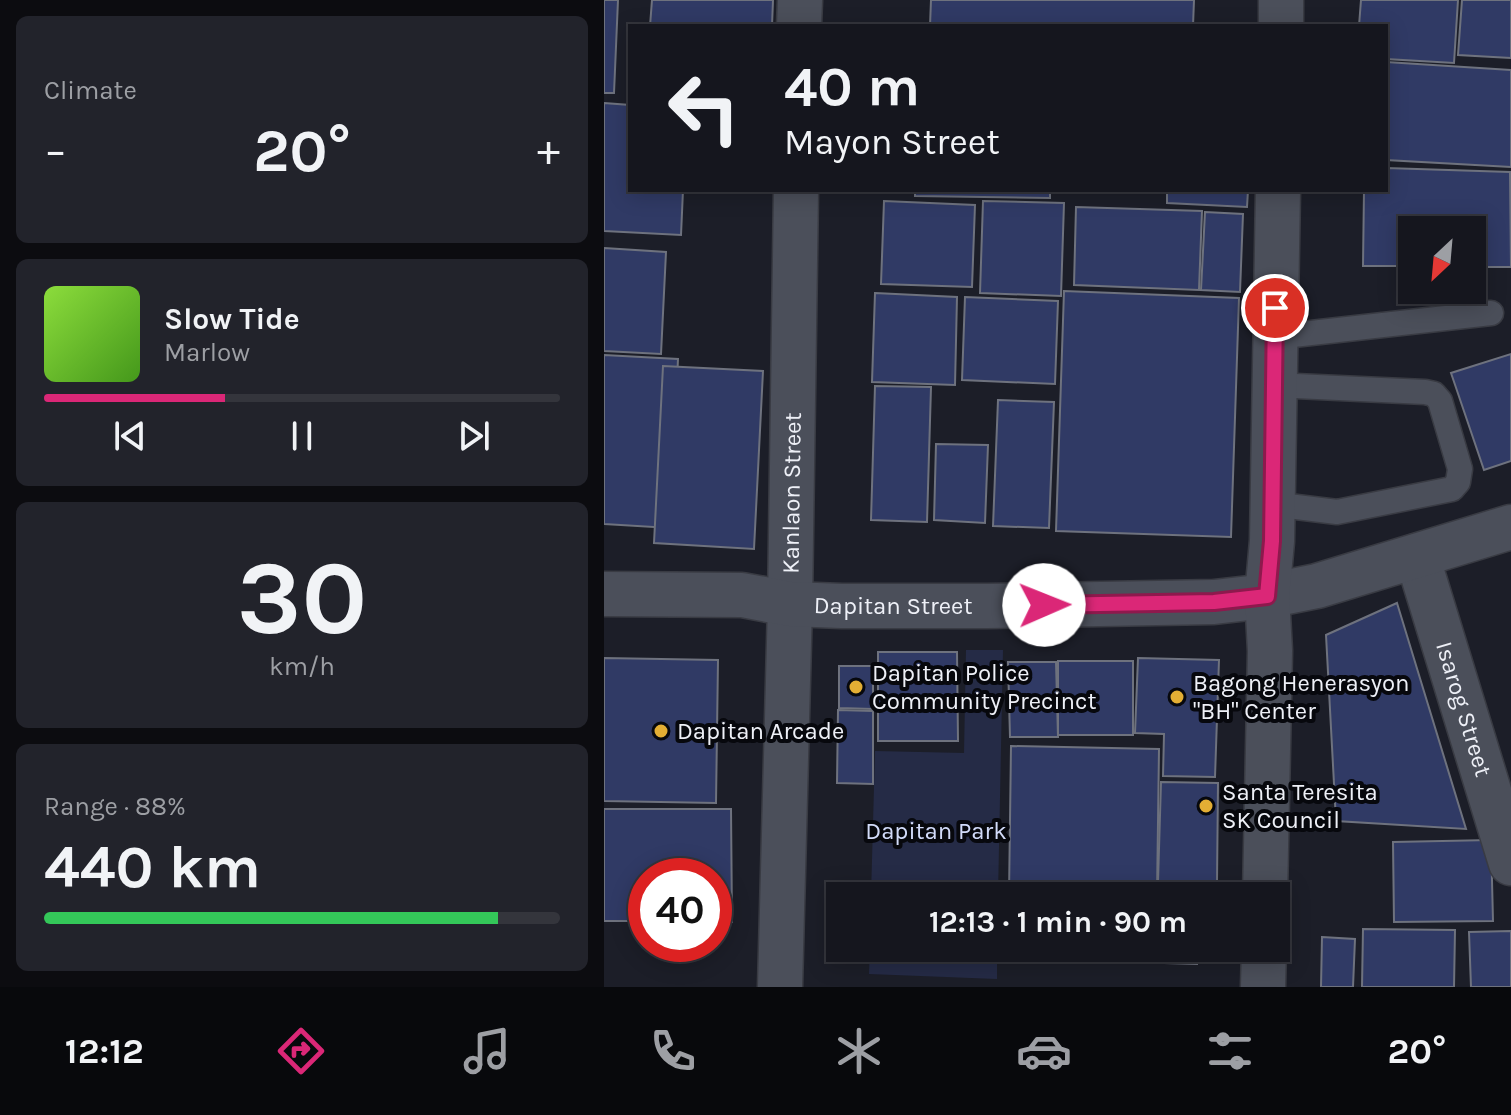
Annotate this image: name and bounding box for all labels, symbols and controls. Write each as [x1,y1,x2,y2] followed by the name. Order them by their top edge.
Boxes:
[784,54,920,119] text: 40 m
[652,56,756,160] icon: left
[44,75,137,106] text: Climate
[253,116,351,186] text: 20°
[784,121,1000,163] text: Mayon Street
[44,125,67,176] text: −
[537,125,560,176] text: +
[1398,216,1486,304] north arrow
[1398,216,1486,304] map controls
[1241,274,1309,342] pin
[1253,286,1297,330] icon: arrive
[164,301,300,337] text: Slow Tide
[164,337,250,368] text: Marlow
[776,412,807,574] street label: Kanlaon Street
[108,414,152,458] icon: previous
[280,414,324,458] icon: pause
[452,414,496,458] icon: next
[237,538,367,659] text: 30
[1002,563,1086,647] position arrow
[813,591,972,620] street label: Dapitan Street
[1430,638,1498,780] street label: Isarog Street
[269,651,335,682] text: km/h
[872,659,1097,715] place label: Dapitan Police Community Precinct
[1193,669,1410,725] place label: Bagong Henerasyon "BH" Center
[847,678,865,696] marker: Dapitan Police Community Precinct
[1168,688,1186,706] marker: Bagong Henerasyon "BH" Center
[677,717,844,745] place label: Dapitan Arcade
[652,722,670,740] marker: Dapitan Arcade
[1222,778,1378,834] place label: Santa Teresita SK Council
[44,791,186,822] text: Range · 88%
[1197,797,1215,815] marker: Santa Teresita SK Council
[865,817,1007,845] park label: Dapitan Park
[44,832,261,902] text: 440 km
[628,858,732,962] speed limit sign: 40
[929,904,1187,940] text: 12:13 · 1 min · 90 m
[273,1023,329,1079] icon: directions
[459,1023,515,1079] icon: music
[645,1023,701,1079] icon: phone
[831,1023,887,1079] icon: climate
[1016,1023,1072,1079] icon: car
[1202,1023,1258,1079] icon: filters
[65,1030,144,1072] text: 12:12
[1388,1030,1446,1072] text: 20°

